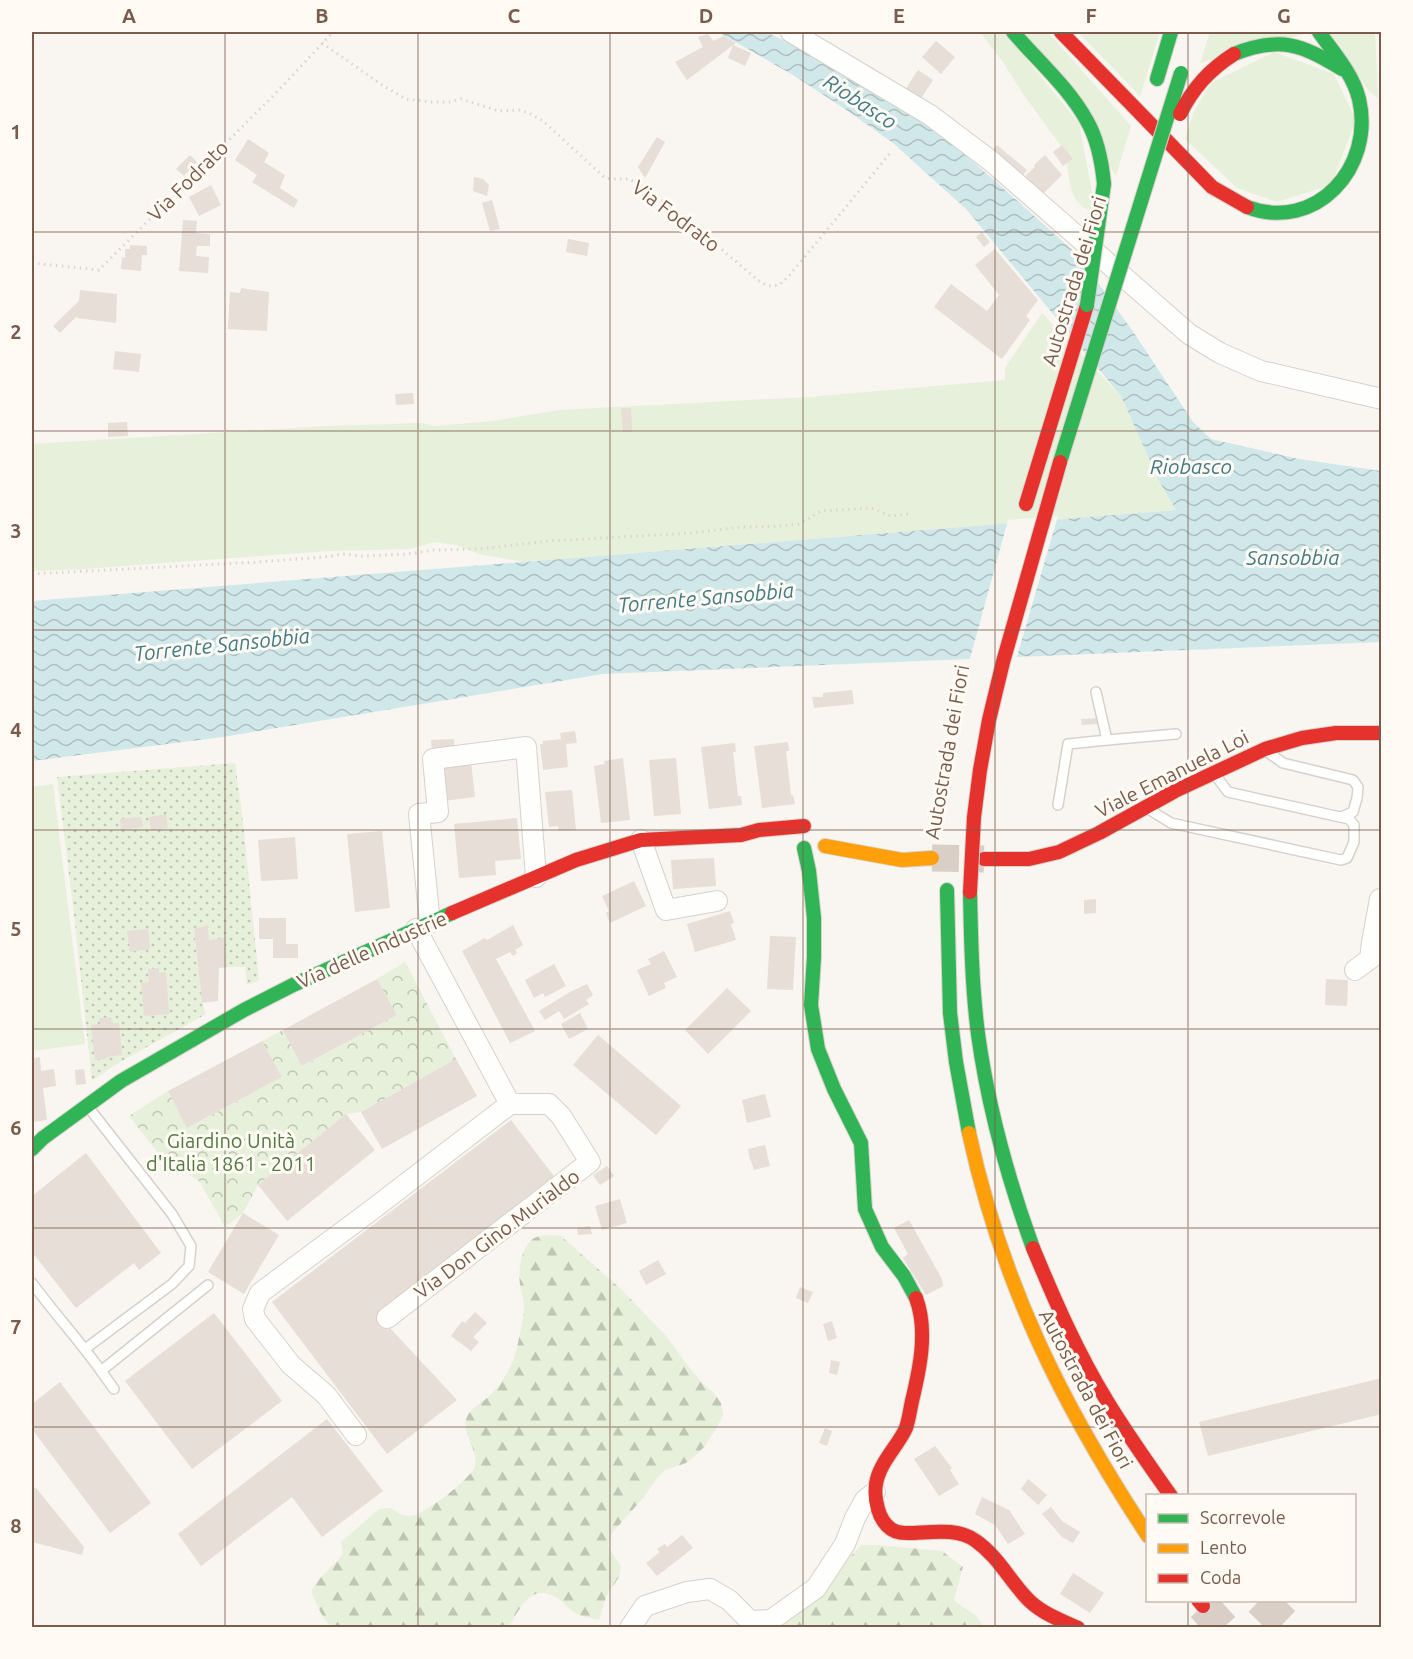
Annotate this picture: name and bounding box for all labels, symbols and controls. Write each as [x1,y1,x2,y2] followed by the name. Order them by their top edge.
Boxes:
[122,4,136,27] text: A
[315,4,329,27] text: B
[508,4,521,27] text: C
[699,4,713,27] text: D
[893,4,905,27] text: E
[1085,4,1097,27] text: F
[1277,4,1291,27] text: G
[820,69,901,134] water label: Riobasco
[10,120,22,143] text: 1
[143,136,233,226] street label: Via Fodrato
[628,175,725,256] street label: Via Fodrato
[1037,193,1110,369] street label: Autostrada dei Fiori
[10,320,22,343] text: 2
[1150,454,1232,478] water label: Riobasco
[10,519,22,542] text: 3
[1245,545,1340,569] water label: Sansobbia
[617,577,795,617] water label: Torrente Sansobbia
[133,623,311,665] water label: Torrente Sansobbia
[920,663,973,841] street label: Autostrada dei Fiori
[10,718,22,741] text: 4
[1091,725,1252,822] street label: Viale Emanuela Loi
[293,906,450,993] street label: Via delle Industrie
[10,917,22,940] text: 5
[10,1116,22,1139] text: 6
[146,1129,316,1175] park label: Giardino Unità d'Italia 1861 - 2011
[410,1164,584,1303] street label: Via Don Gino Murialdo
[1035,1305,1138,1472] street label: Autostrada dei Fiori
[10,1315,22,1338] text: 7
[1146,1494,1356,1602] legend
[1200,1507,1286,1527] text: Scorrevole
[10,1514,22,1537] text: 8
[1200,1537,1247,1557] text: Lento
[1200,1567,1241,1587] text: Coda

